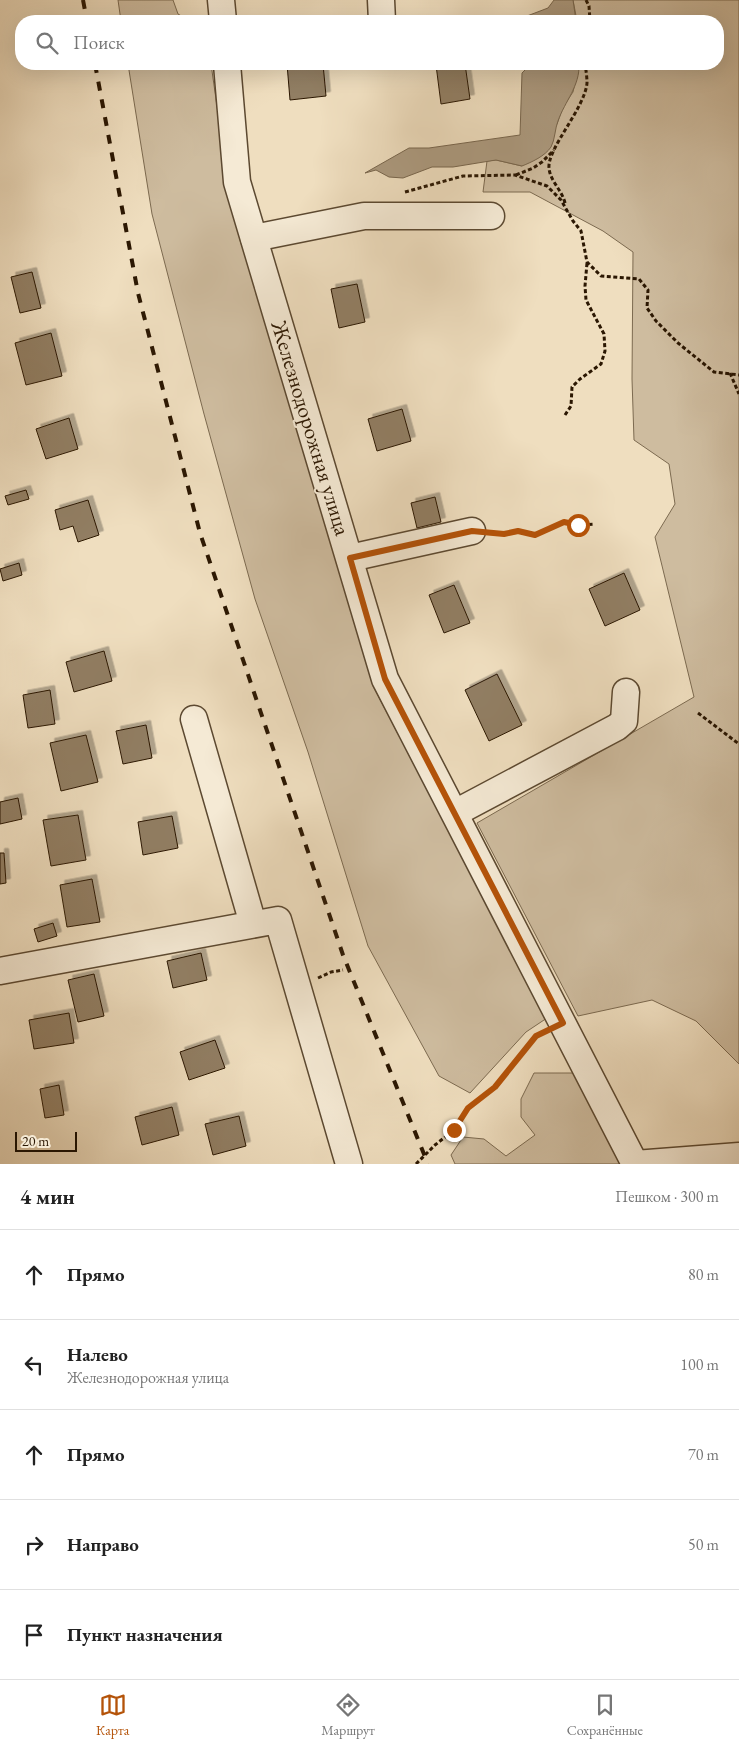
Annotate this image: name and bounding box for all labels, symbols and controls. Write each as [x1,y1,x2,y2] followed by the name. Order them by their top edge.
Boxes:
[15,15,724,70] search box
[33,29,61,57] icon: search
[73,30,125,55] text: Поиск
[264,316,358,539] street label: Железнодорожная улица
[567,514,590,537] route start
[443,1119,466,1142] route end
[15,1129,78,1152] scale bar
[22,1132,49,1150] text: 20 m
[20,1183,75,1210] text: 4 мин
[615,1186,719,1207] text: Пешком · 300 m
[20,1261,48,1289] icon: ahead
[67,1262,125,1287] text: Прямо
[688,1264,719,1285] text: 80 m
[67,1342,128,1367] text: Налево
[20,1351,48,1379] icon: left
[680,1354,719,1375] text: 100 m
[67,1367,229,1388] text: Железнодорожная улица
[20,1441,48,1469] icon: ahead
[67,1442,125,1467] text: Прямо
[688,1444,719,1465] text: 70 m
[20,1531,48,1559] icon: right
[67,1532,139,1557] text: Направо
[688,1534,719,1555] text: 50 m
[20,1621,48,1649] icon: arrive
[67,1622,223,1647] text: Пункт назначения
[96,1691,129,1739] tab: Карта
[321,1691,375,1739] tab: Маршрут
[567,1691,643,1739] tab: Сохранённые

